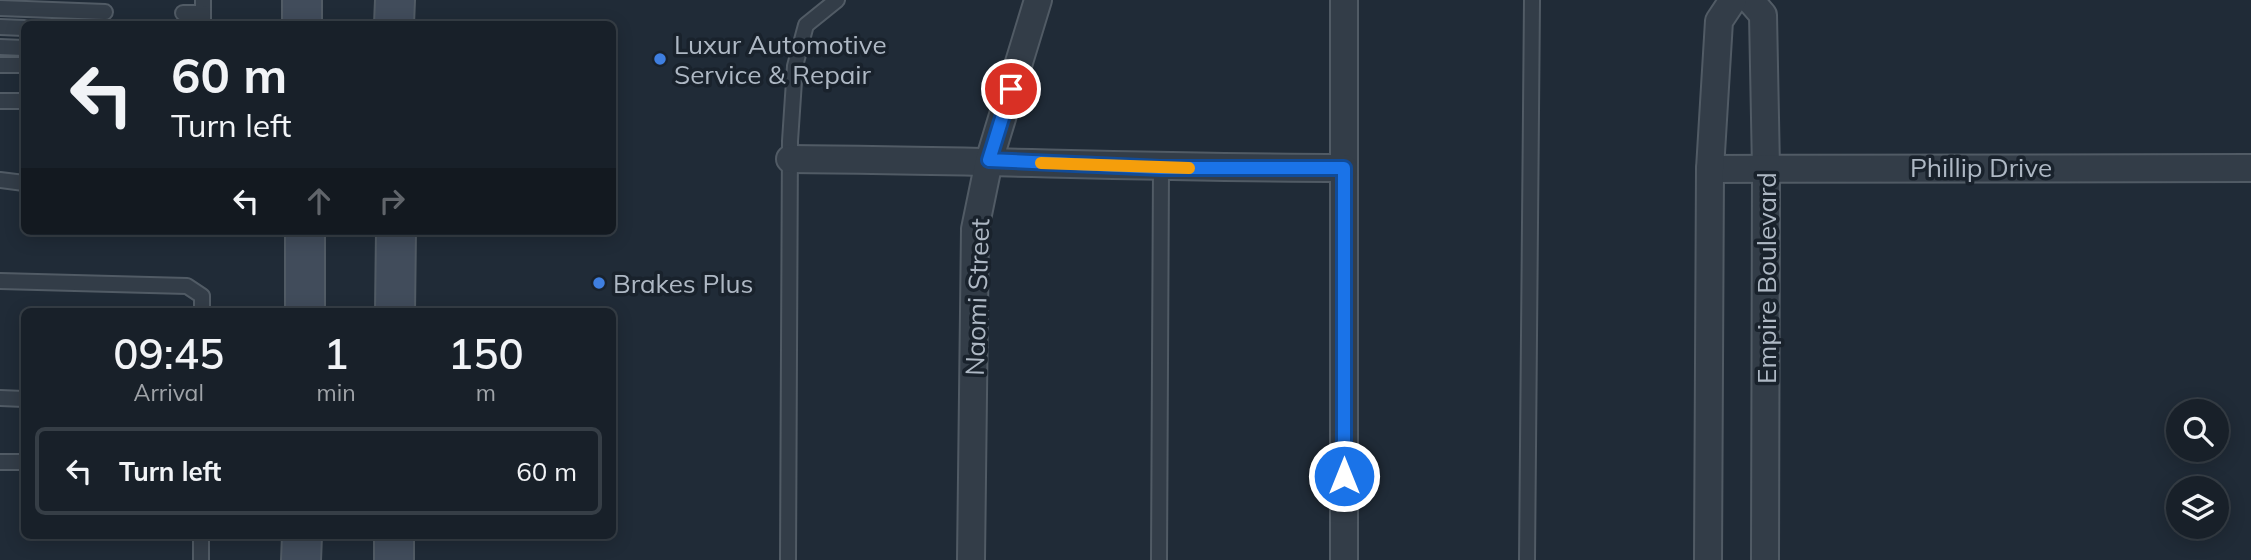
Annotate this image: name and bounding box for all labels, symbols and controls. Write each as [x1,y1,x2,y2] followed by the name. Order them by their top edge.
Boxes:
[674,28,887,91] place label: Luxur Automotive Service & Repair
[171,44,287,105] text: 60 m
[56,49,147,140] icon: left
[652,51,668,67] marker: Luxur Automotive Service & Repair
[981,59,1041,119] pin
[992,70,1030,108] icon: arrive
[171,105,291,145] text: Turn left
[1910,151,2052,184] street label: Phillip Drive
[1750,172,1783,384] street label: Empire Boulevard
[227,182,265,220] icon: left
[300,182,338,220] icon: ahead
[373,182,411,220] icon: right
[958,218,996,376] street label: Naomi Street
[613,267,754,300] place label: Brakes Plus
[591,275,607,291] marker: Brakes Plus
[113,327,224,380] text: 09:45
[323,327,349,380] text: 1
[448,327,524,380] text: 150
[134,378,204,407] text: Arrival
[316,378,356,407] text: min
[476,378,496,407] text: m
[2166,399,2229,539] map controls
[2166,399,2229,462] button: search
[1307,439,1381,513] position arrow
[60,452,98,490] icon: left
[119,455,221,488] text: Turn left
[516,455,577,488] text: 60 m
[2166,476,2229,539] button: layers

